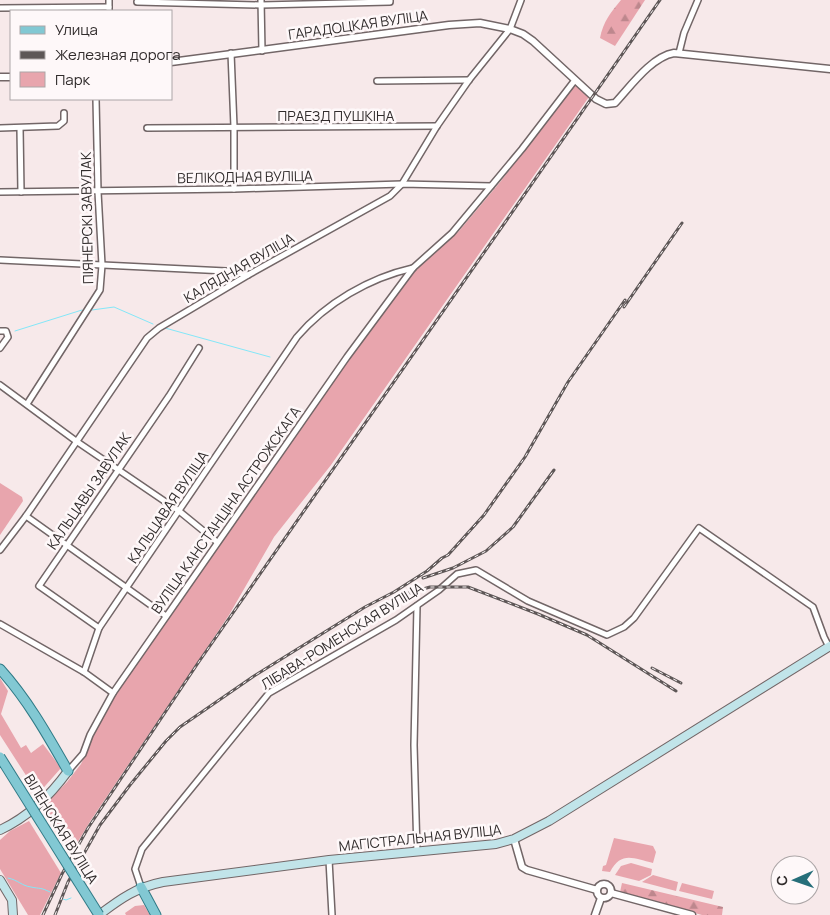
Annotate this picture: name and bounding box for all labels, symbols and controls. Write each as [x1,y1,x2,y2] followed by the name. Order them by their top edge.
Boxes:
[287,5,429,44] street label: ГАРАДОЦКАЯ ВУЛІЦА
[10,10,172,100] legend
[55,19,98,40] text: Улица
[55,44,180,65] text: Железная дорога
[55,69,91,90] text: Парк
[278,106,395,125] street label: ПРАЕЗД ПУШКІНА
[76,151,97,284] street label: ПІЯНЕРСКІ ЗАВУЛАК
[177,166,313,187] street label: ВЕЛІКОДНАЯ ВУЛІЦА
[180,228,298,307] street label: КАЛЯДНАЯ ВУЛІЦА
[147,402,305,617] street label: ВУЛІЦА КАНСТАНЦІНА АСТРОЖСКАГА
[42,428,135,553] street label: КАЛЬЦАВЫ ЗАВУЛАК
[123,447,212,567] street label: КАЛЬЦАВАЯ ВУЛІЦА
[257,578,427,693] street label: ЛІБАВА-РОМЕНСКАЯ ВУЛІЦА
[20,770,103,887] street label: ВІЛЕНСКАЯ ВУЛІЦА
[338,819,502,855] street label: МАГІСТРАЛЬНАЯ ВУЛІЦА
[770,855,820,905] north arrow
[772,875,791,886] text: С

